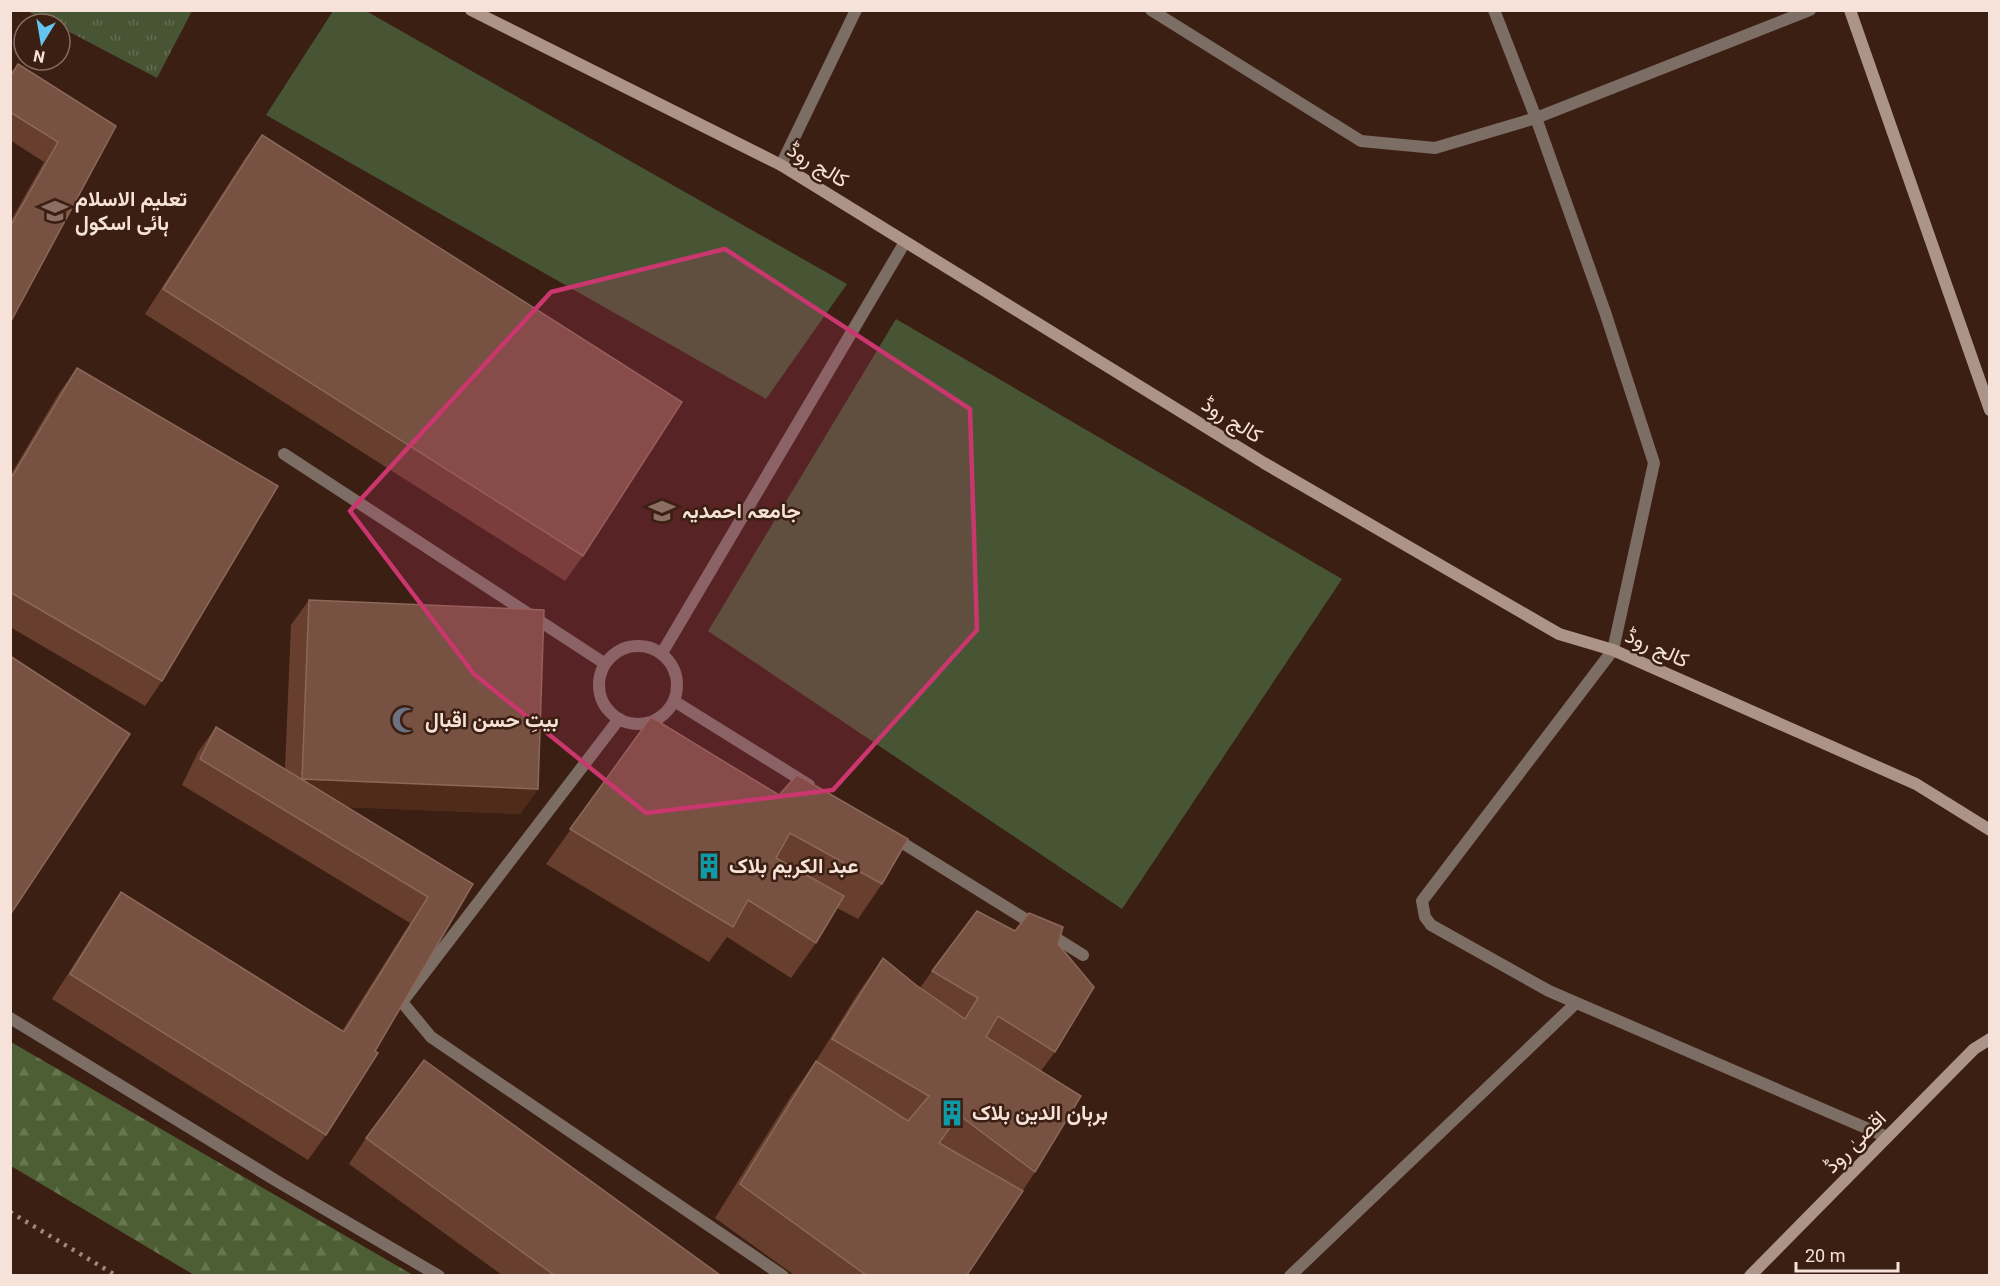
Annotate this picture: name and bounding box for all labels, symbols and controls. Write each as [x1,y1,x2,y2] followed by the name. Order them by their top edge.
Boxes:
[12,12,72,72] north arrow
[32,46,47,67] text: N
[782,138,853,194] street label: کالج روڈ
[75,187,187,237] place label: تعلیم الاسلام ہائی اسکول
[40,196,70,226] school or university icon: تعلیم الاسلام ہائی اسکول
[1196,392,1267,450] street label: کالج روڈ
[647,496,677,526] school or university icon: جامعہ احمدیہ
[682,499,801,523] place label: جامعہ احمدیہ
[1621,623,1692,674] street label: کالج روڈ
[390,705,420,735] mosque icon: بیتِ حسن اقبال
[425,708,559,733] place label: بیتِ حسن اقبال
[694,851,724,881] building icon: عبد الکریم بلاک
[729,854,858,880] place label: عبد الکریم بلاک
[937,1098,967,1128] building icon: برہان الدین بلاک
[972,1101,1108,1127] place label: برہان الدین بلاک
[1819,1106,1892,1179] street label: اقصیٰ روڈ
[1796,1235,1898,1273] scale bar
[1805,1245,1845,1266] text: 20 m

